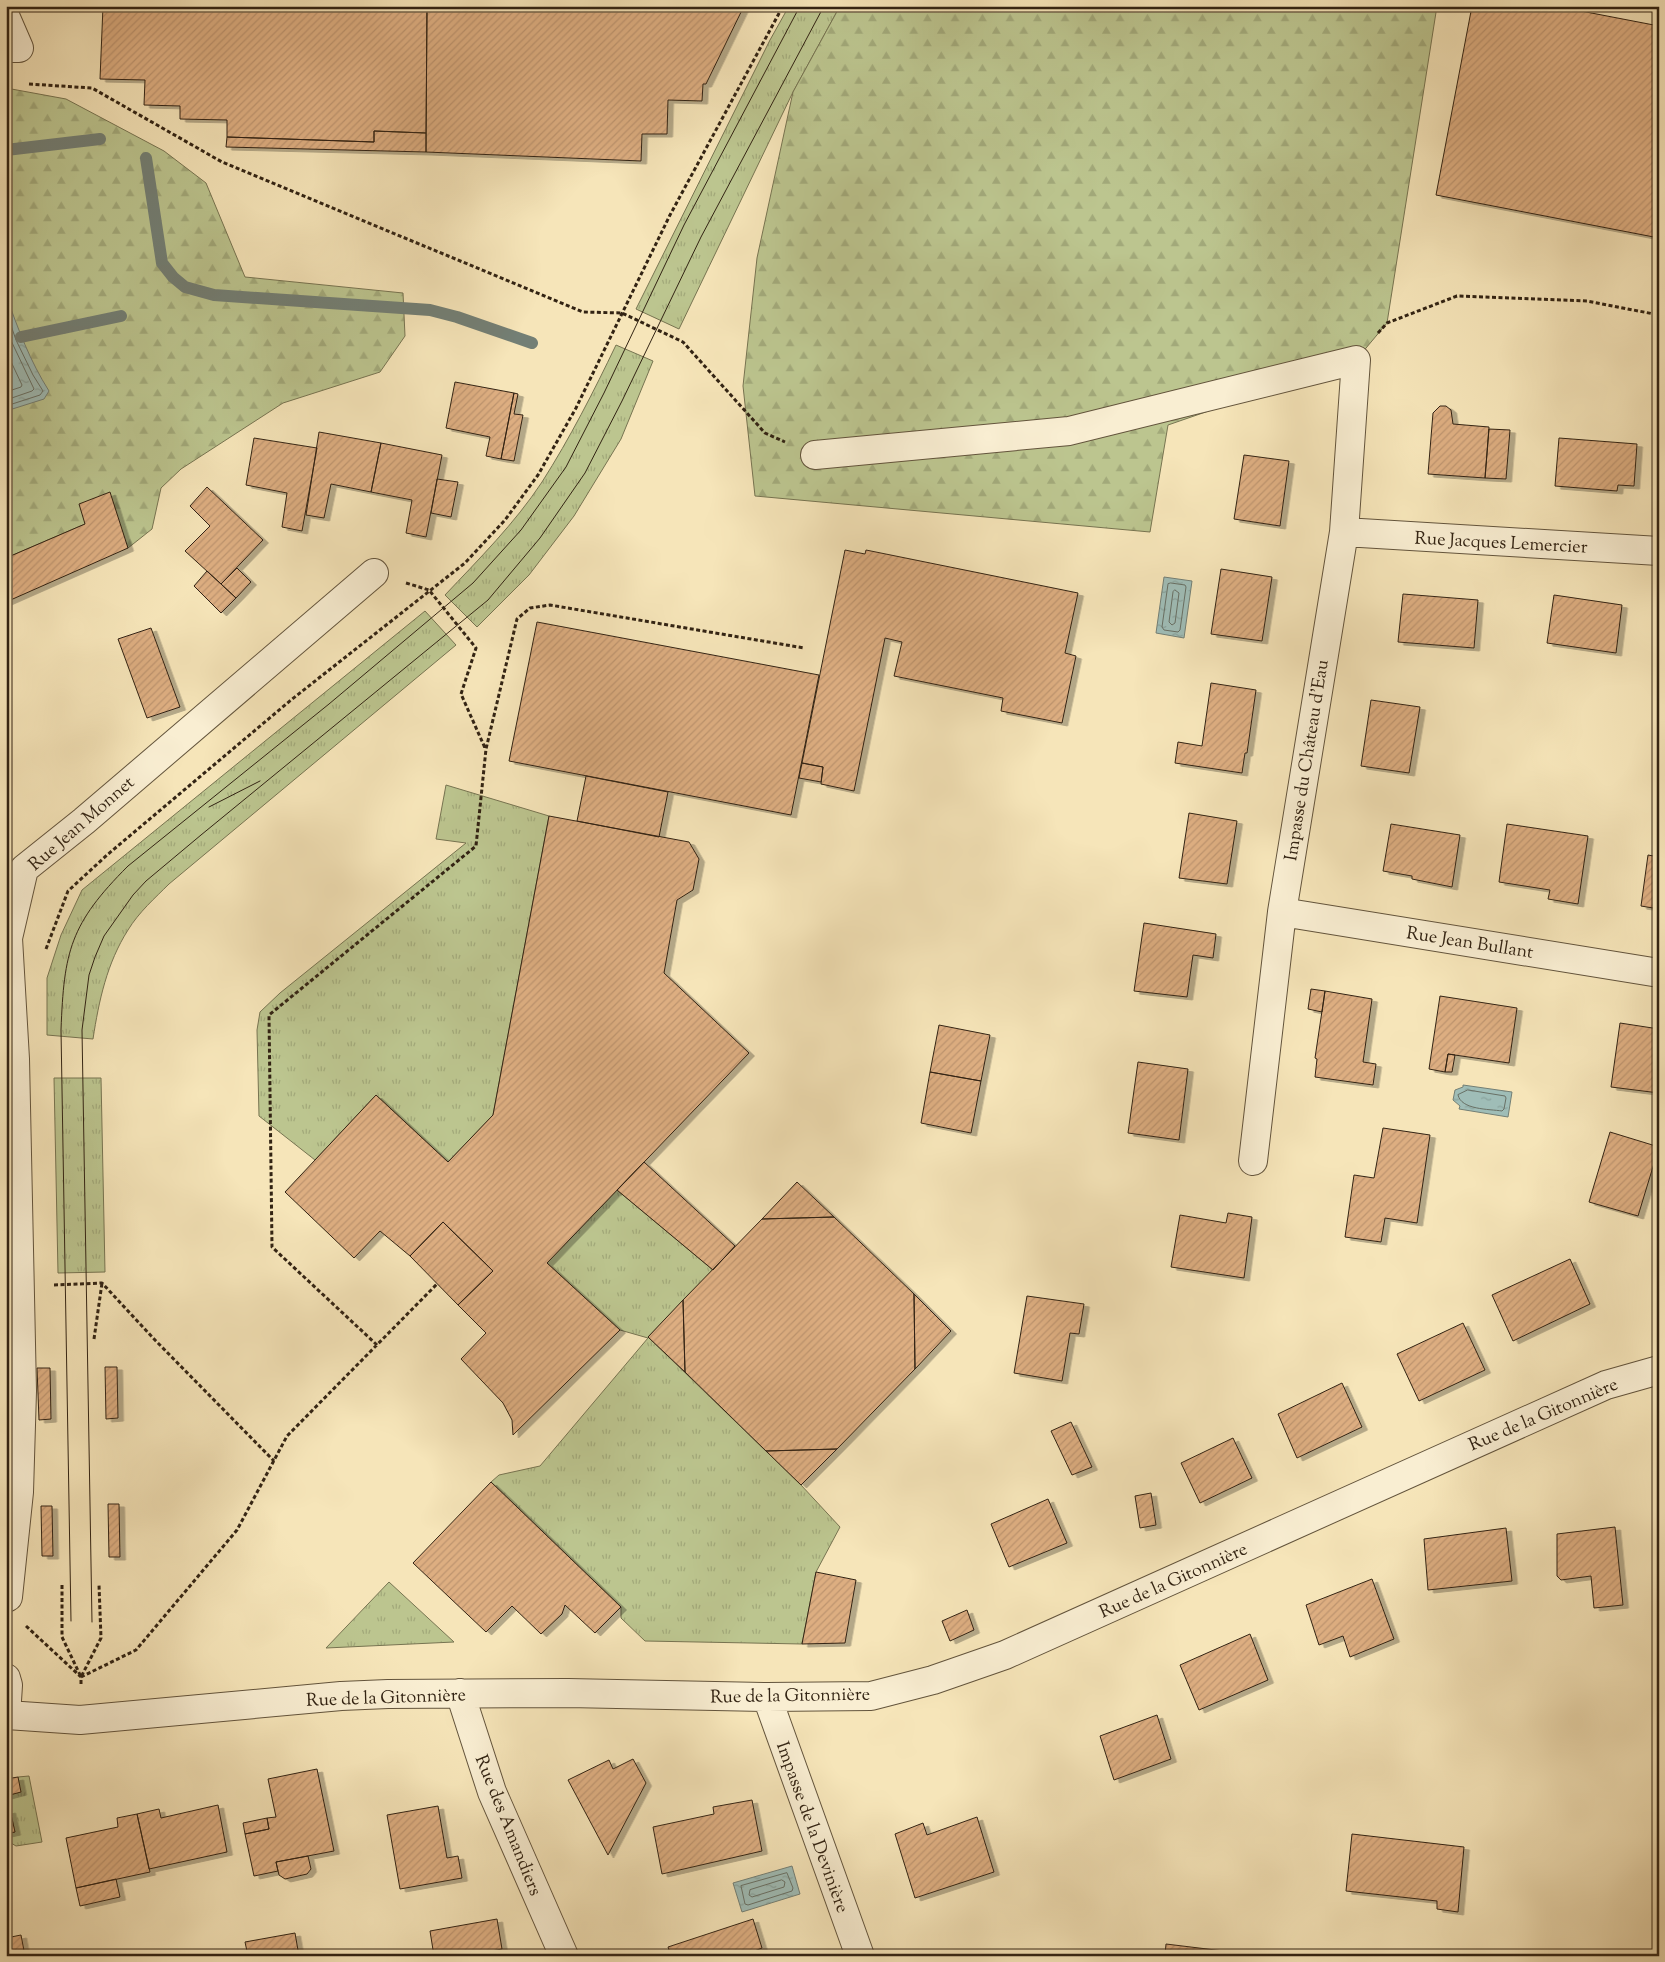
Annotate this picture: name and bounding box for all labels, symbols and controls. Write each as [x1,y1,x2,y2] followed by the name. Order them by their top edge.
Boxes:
[1414,526,1588,562] street label: Rue Jacques Lemercier
[1279,658,1337,863] street label: Impasse du Château d'Eau
[24,771,141,878] street label: Rue Jean Monnet
[1404,921,1535,967] street label: Rue Jean Bullant
[1465,1373,1622,1459] street label: Rue de la Gitonnière
[1095,1537,1252,1626] street label: Rue de la Gitonnière
[306,1683,466,1715] street label: Rue de la Gitonnière
[710,1683,870,1711] street label: Rue de la Gitonnière
[768,1738,854,1917] street label: Impasse de la Devinière
[467,1751,547,1900] street label: Rue des Amandiers

